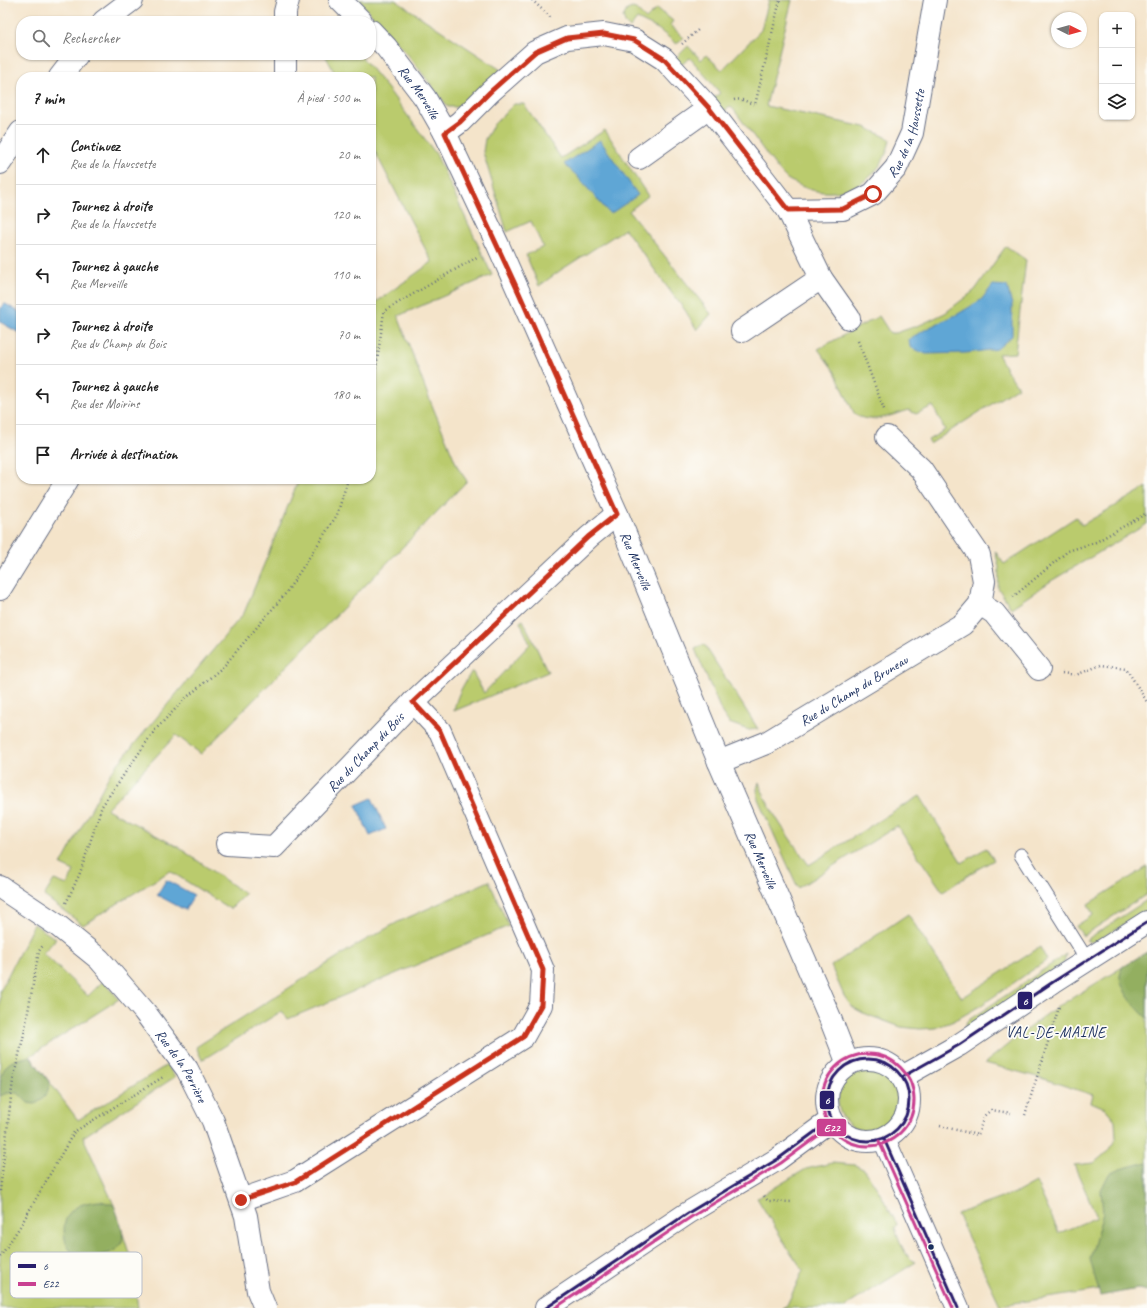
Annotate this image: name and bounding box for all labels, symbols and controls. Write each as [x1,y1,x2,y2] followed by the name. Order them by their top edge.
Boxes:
[1051,12,1087,48] north arrow
[1099,12,1135,120] map controls
[1099,12,1135,48] button: +
[16,16,376,60] search box
[30,27,52,49] icon: search
[62,29,120,48] text: Rechercher
[1099,48,1135,84] button: −
[394,62,444,123] street label: Rue Merveille
[1099,84,1135,120] button: layers
[884,87,929,181] street label: Rue de la Haussette
[32,88,65,109] text: 7 min
[297,90,360,106] text: À pied · 500 m
[70,137,120,156] text: Continuez
[32,144,54,166] icon: ahead
[338,147,360,163] text: 20 m
[70,156,156,172] text: Rue de la Haussette
[864,185,882,203] route start
[70,197,152,216] text: Tournez à droite
[32,204,54,226] icon: right
[332,207,360,223] text: 120 m
[70,216,156,232] text: Rue de la Haussette
[70,257,157,276] text: Tournez à gauche
[32,264,54,286] icon: left
[332,267,360,283] text: 110 m
[70,276,127,292] text: Rue Merveille
[70,317,152,336] text: Tournez à droite
[32,324,54,346] icon: right
[338,327,360,343] text: 70 m
[70,336,166,352] text: Rue du Champ du Bois
[70,377,157,396] text: Tournez à gauche
[32,384,54,406] icon: left
[332,387,360,403] text: 180 m
[70,396,139,412] text: Rue des Moirins
[32,444,54,466] icon: arrive
[70,445,178,464] text: Arrivée à destination
[616,529,656,594] street label: Rue Merveille
[797,651,912,730] street label: Rue du Champ du Bruneau
[324,708,409,795] street label: Rue du Champ du Bois
[741,828,781,892] street label: Rue Merveille
[1017,991,1033,1010] line badge: 6
[1022,994,1028,1008] text: 6
[1006,1023,1107,1042] district label: VAL-DE-MAINE
[152,1026,211,1107] street label: Rue de la Perrière
[819,1090,835,1110] line badge: 6
[824,1093,830,1107] text: 6
[816,1118,847,1137] line badge: E22
[824,1121,841,1135] text: E22
[232,1191,250,1209] route end
[926,1242,936,1252] unlabelled marker
[10,1252,142,1298] legend
[43,1259,49,1273] text: 6
[43,1277,60,1291] text: E22

